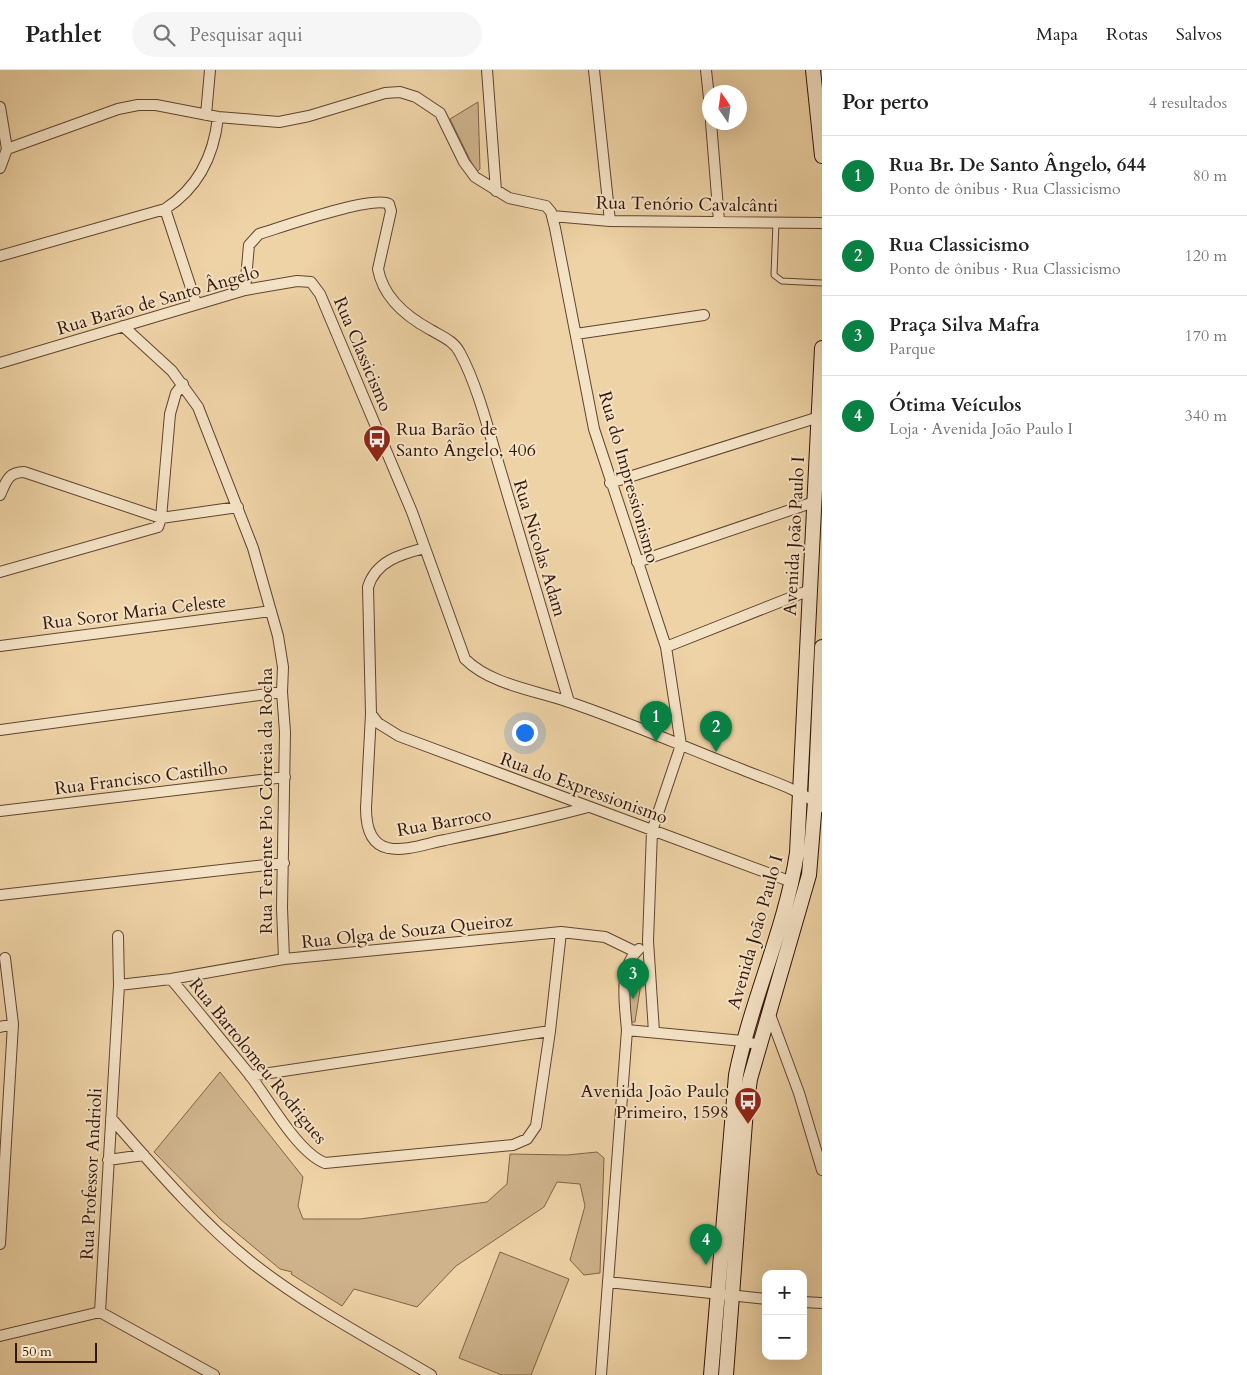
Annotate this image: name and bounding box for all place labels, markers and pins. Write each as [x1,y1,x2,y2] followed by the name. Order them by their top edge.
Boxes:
[396,417,536,463] place label: Rua Barão de Santo Ângelo, 406
[362,424,392,463] bus stop icon: Rua Barão de Santo Ângelo, 406
[640,701,672,742] pin: 1
[700,711,732,752] pin: 2
[617,958,649,999] pin: 3
[581,1079,729,1125] place label: Avenida João Paulo Primeiro, 1598
[733,1086,763,1125] bus stop icon: Avenida João Paulo Primeiro, 1598
[690,1224,722,1265] pin: 4

